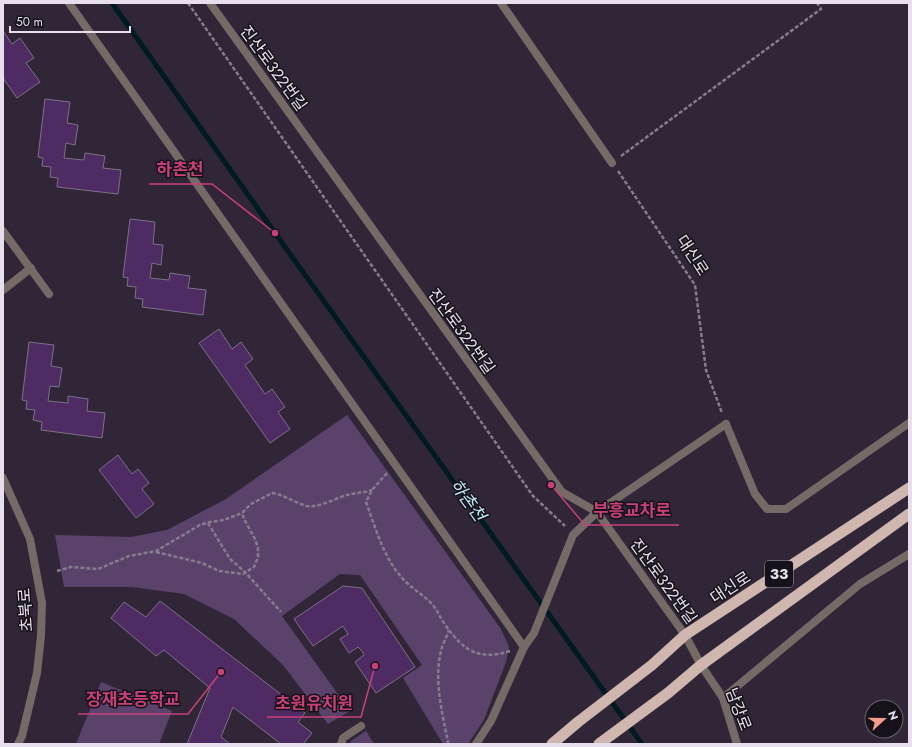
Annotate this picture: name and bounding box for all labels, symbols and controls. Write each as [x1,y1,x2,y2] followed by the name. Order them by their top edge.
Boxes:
[10,8,130,34] scale bar
[16,13,43,31] text: 50 m
[235,21,312,116] street label: 진산로322번길
[149,155,212,184] callout: 하촌천
[157,157,203,181] text: 하촌천
[671,230,714,280] street label: 대신로
[423,284,500,379] street label: 진산로322번길
[445,474,493,528] water label: 하촌천
[585,496,679,525] callout: 부흥교차로
[593,498,671,522] text: 부흥교차로
[625,534,702,629] street label: 진산로322번길
[765,561,793,587] road number: 33
[705,566,755,609] street label: 대신로
[12,587,39,633] street label: 초북로
[720,684,757,734] street label: 남강로
[78,685,188,714] callout: 장재초등학교
[86,687,180,711] text: 장재초등학교
[267,688,361,717] callout: 초원유치원
[275,691,353,715] text: 초원유치원
[864,699,904,739] north arrow
[884,708,902,722] text: N

